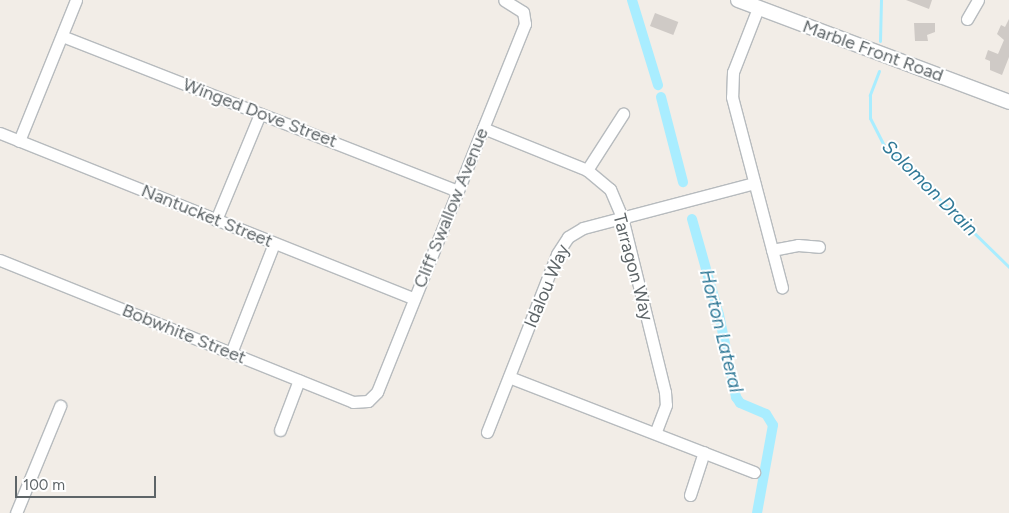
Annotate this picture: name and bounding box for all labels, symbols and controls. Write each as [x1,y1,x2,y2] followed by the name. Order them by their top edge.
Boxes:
[800,16,946,86] street label: Marble Front Road
[180,74,340,152] street label: Winged Dove Street
[409,125,493,291] street label: Cliff Swallow Avenue
[877,135,983,241] water label: Solomon Drain
[138,180,276,252] street label: Nantucket Street
[608,211,658,323] street label: Tarragon Way
[520,241,574,331] street label: Idalou Way
[695,267,747,395] water label: Horton Lateral
[119,299,249,369] street label: Bobwhite Street
[18,466,159,498] scale bar
[23,476,65,494] text: 100 m

